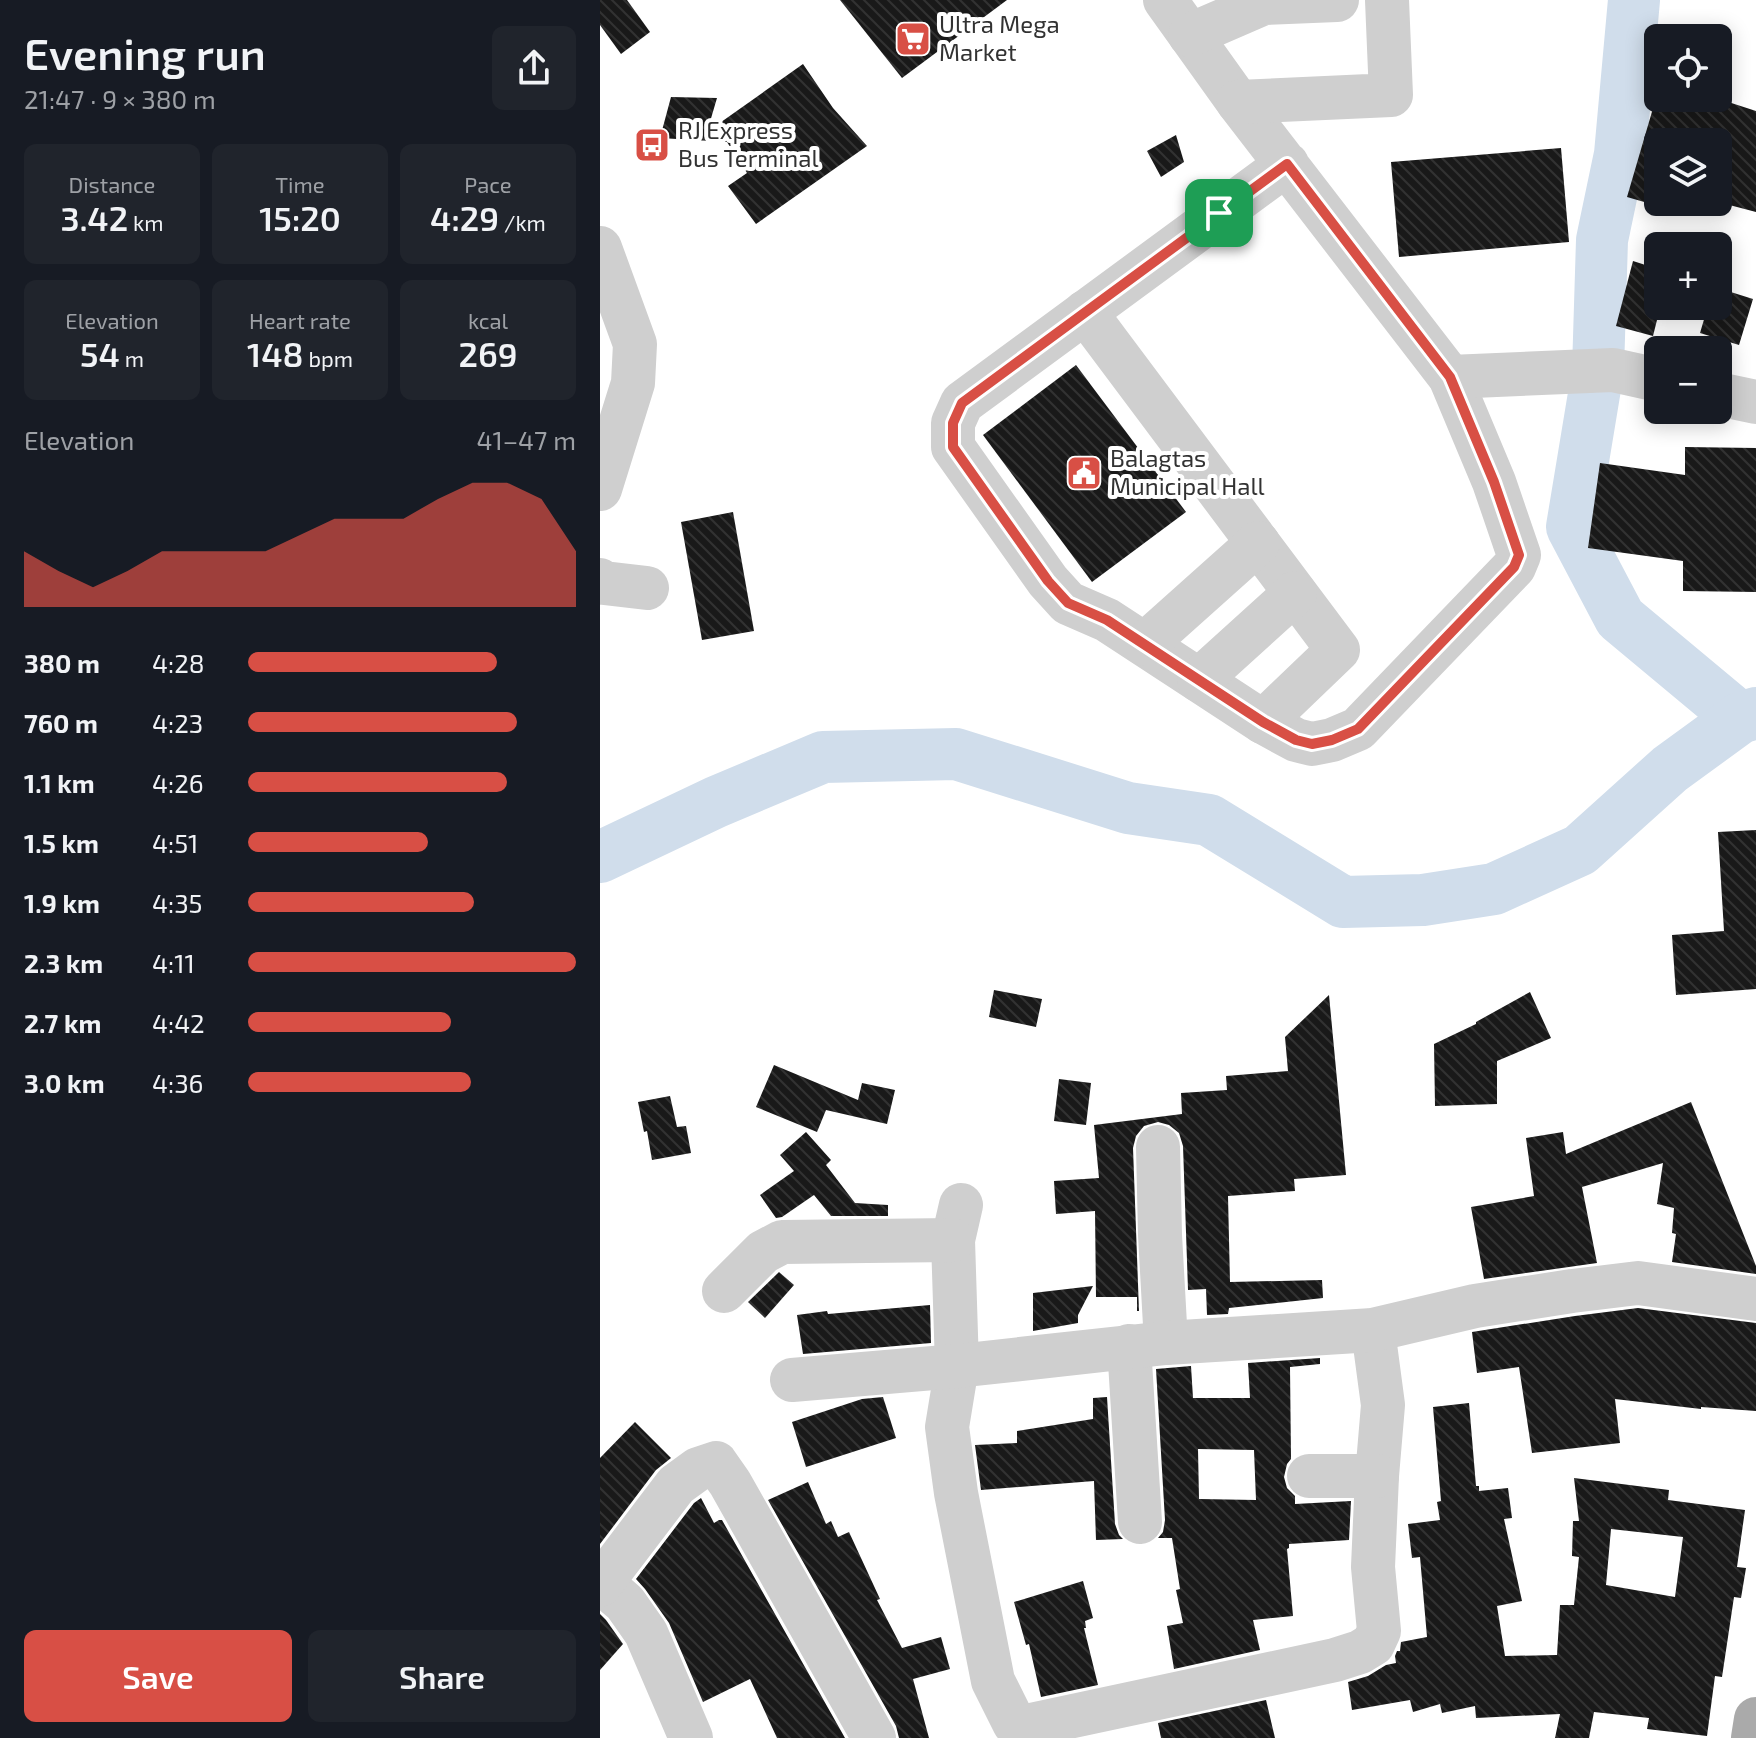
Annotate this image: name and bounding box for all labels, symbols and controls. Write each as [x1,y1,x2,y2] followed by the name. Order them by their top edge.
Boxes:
[939,9,1060,66] place label: Ultra Mega Market
[894,20,932,58] supermarket icon: Ultra Mega Market
[1644,24,1732,424] map controls
[1644,24,1732,112] button: locate
[24,26,266,79] text: Evening run
[492,26,576,110] button: share
[24,83,216,114] text: 21:47 · 9 × 380 m
[678,115,819,172] place label: RJ Express Bus Terminal
[633,126,671,164] bus stop icon: RJ Express Bus Terminal
[1644,128,1732,216] button: layers
[69,171,155,197] text: Distance
[275,171,325,197] text: Time
[464,171,512,197] text: Pace
[1185,179,1253,247] pin
[1197,191,1241,235] icon: arrive
[60,197,128,238] text: 3.42
[259,197,341,238] text: 15:20
[430,197,499,238] text: 4:29
[128,209,164,235] text: km
[499,209,546,235] text: /km
[1644,232,1732,320] button: +
[65,307,159,333] text: Elevation
[249,307,351,333] text: Heart rate
[468,307,508,333] text: kcal
[80,333,120,374] text: 54
[247,333,304,374] text: 148
[458,333,518,374] text: 269
[1644,336,1732,424] button: −
[120,345,144,371] text: m
[304,345,353,371] text: bpm
[24,424,134,455] text: Elevation
[476,424,576,455] text: 41–47 m
[1110,443,1265,500] place label: Balagtas Municipal Hall
[1065,454,1103,492] public building icon: Balagtas Municipal Hall
[24,647,100,678] text: 380 m
[152,647,205,678] text: 4:28
[24,707,98,738] text: 760 m
[152,707,203,738] text: 4:23
[24,767,95,798] text: 1.1 km
[152,767,204,798] text: 4:26
[24,827,99,858] text: 1.5 km
[152,827,198,858] text: 4:51
[24,887,100,918] text: 1.9 km
[152,887,203,918] text: 4:35
[24,947,103,978] text: 2.3 km
[152,947,195,978] text: 4:11
[24,1007,101,1038] text: 2.7 km
[152,1007,205,1038] text: 4:42
[24,1067,105,1098] text: 3.0 km
[152,1067,203,1098] text: 4:36
[24,1630,292,1722] button: Save
[308,1630,576,1722] button: Share

